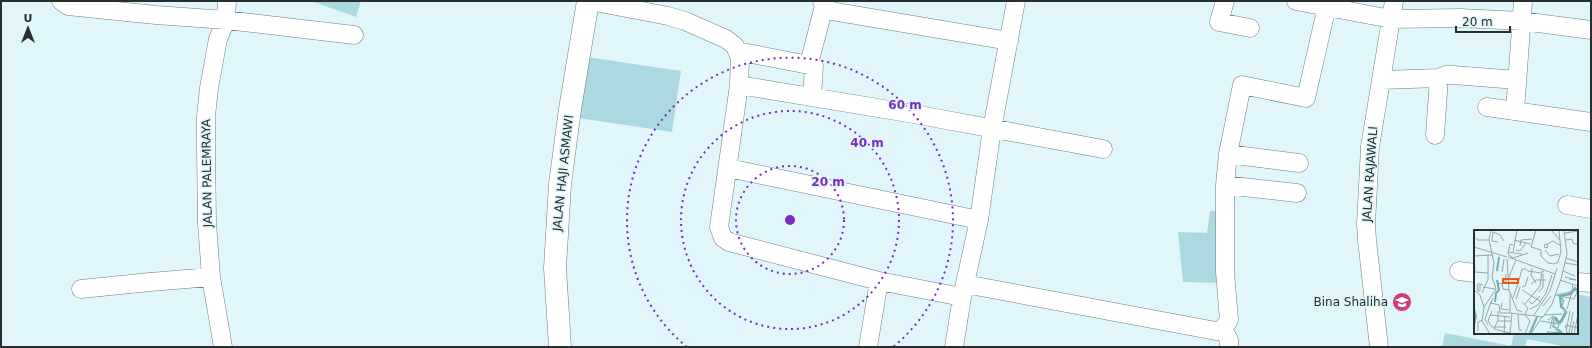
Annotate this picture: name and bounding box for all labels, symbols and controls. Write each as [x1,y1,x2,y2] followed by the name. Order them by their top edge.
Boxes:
[8,8,48,48] north arrow
[1456,8,1510,34] scale bar
[24,12,32,25] text: U
[1462,15,1493,29] text: 20 m
[888,98,922,112] text: 60 m
[550,114,576,233] street label: JALAN HAJI ASMAWI
[199,118,215,228] street label: JALAN PALEMRAYA
[1360,126,1380,223] street label: JALAN RAJAWALI
[850,136,884,150] text: 40 m
[811,175,845,189] text: 20 m
[783,213,797,227] centre of rings
[1474,230,1578,334] inset map
[1391,291,1413,313] school or university icon: Bina Shaliha
[1313,295,1388,309] place label: Bina Shaliha

